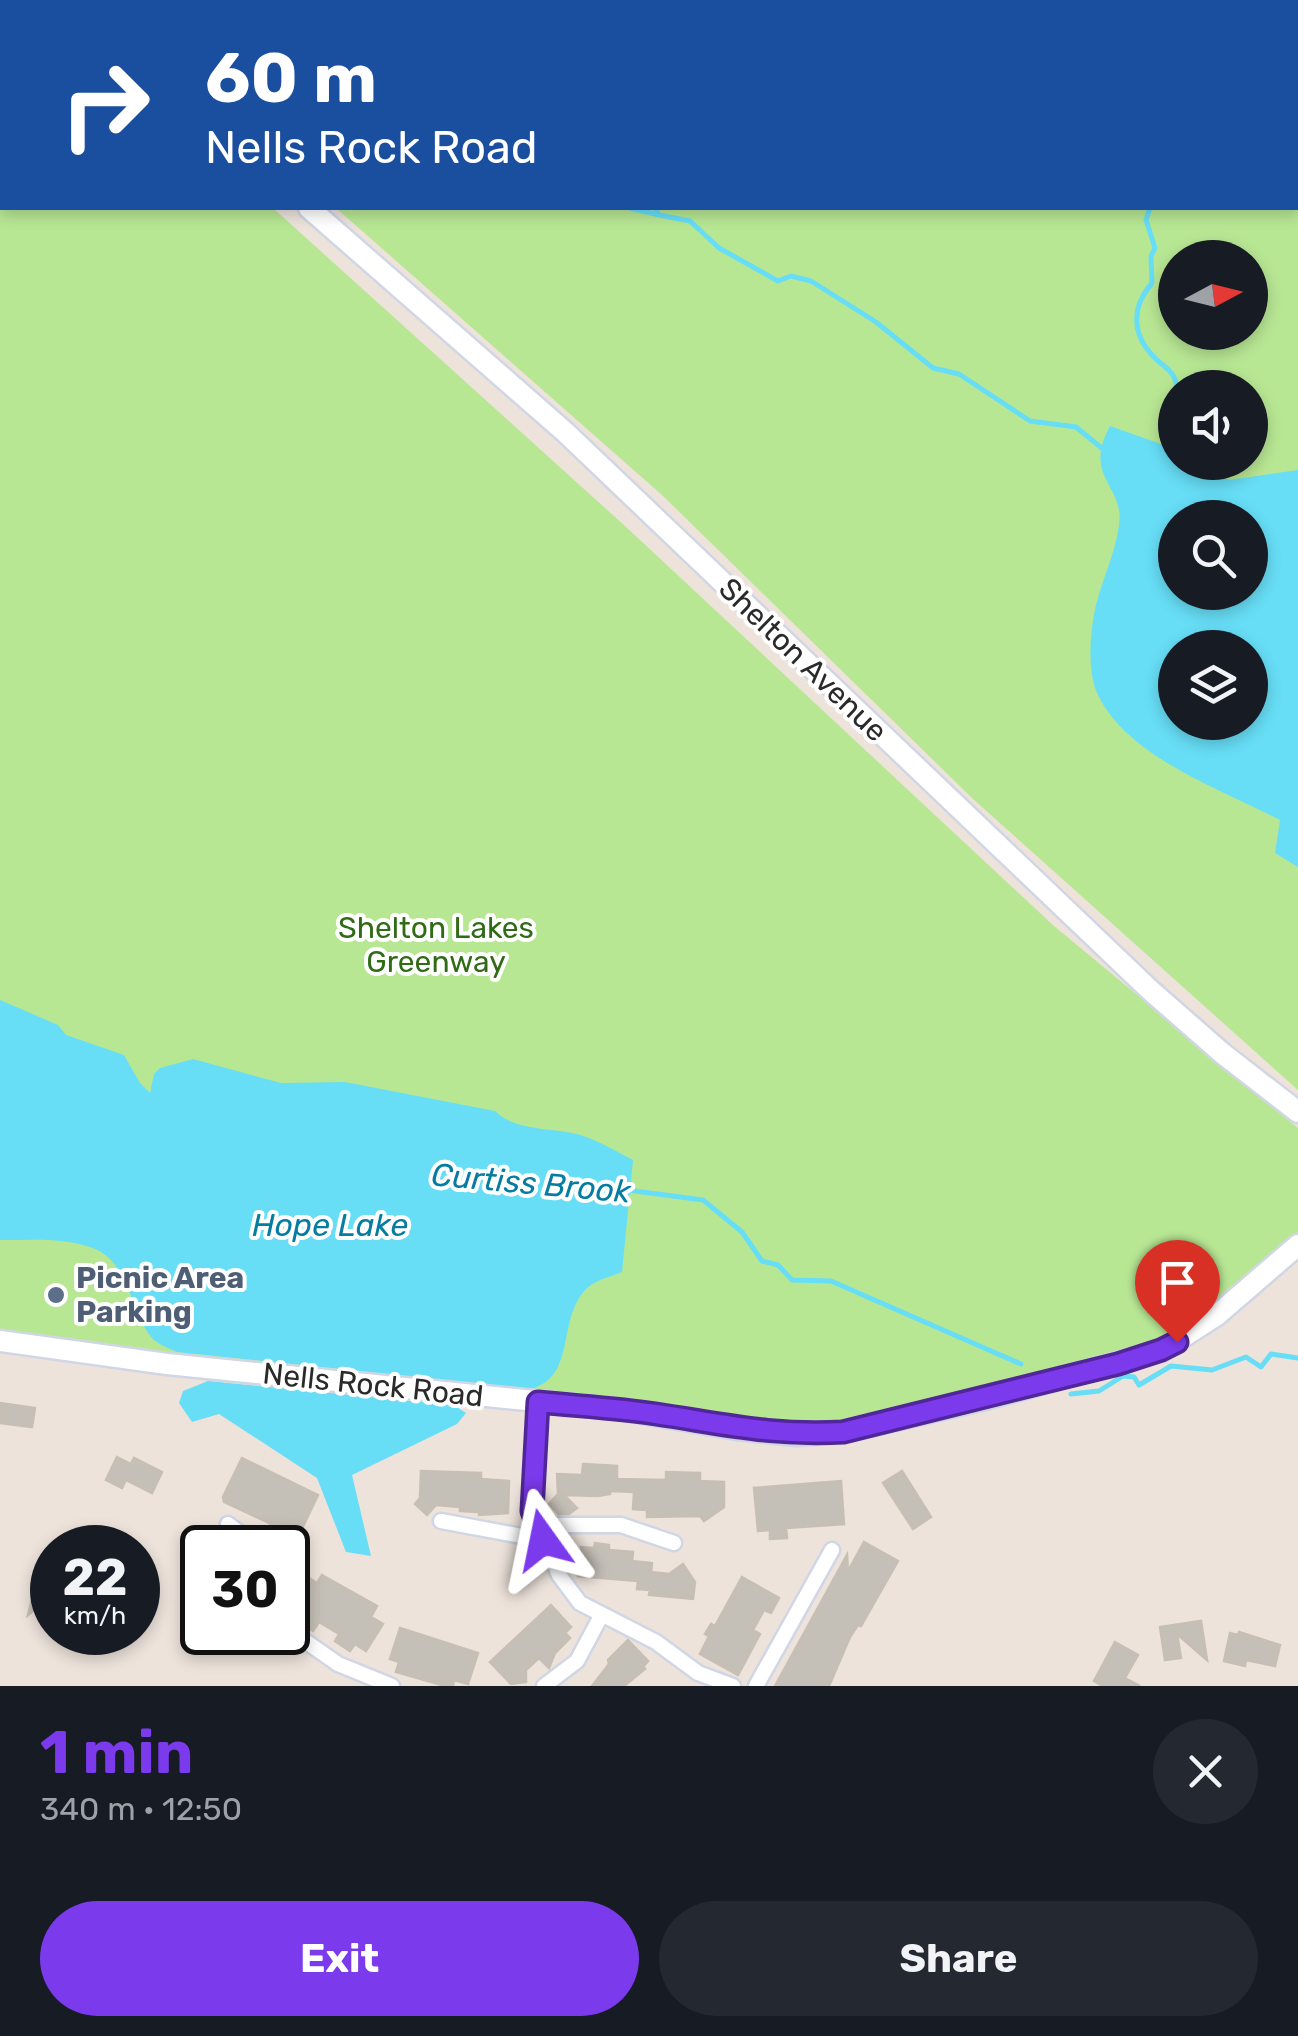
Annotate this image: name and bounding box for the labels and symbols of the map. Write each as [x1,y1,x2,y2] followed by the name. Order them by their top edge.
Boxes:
[1158,240,1268,350] north arrow
[711,571,895,749] street label: Shelton Avenue
[338,910,534,980] park label: Shelton Lakes Greenway
[430,1155,633,1211] water label: Curtiss Brook
[252,1206,408,1244] water label: Hope Lake
[1135,1240,1220,1343] pin
[76,1260,244,1330] place label: Picnic Area Parking
[45,1284,67,1306] marker: Picnic Area Parking
[261,1356,485,1414] street label: Nells Rock Road
[491,1488,595,1592] position arrow
[180,1525,310,1655] speed limit sign: 30

